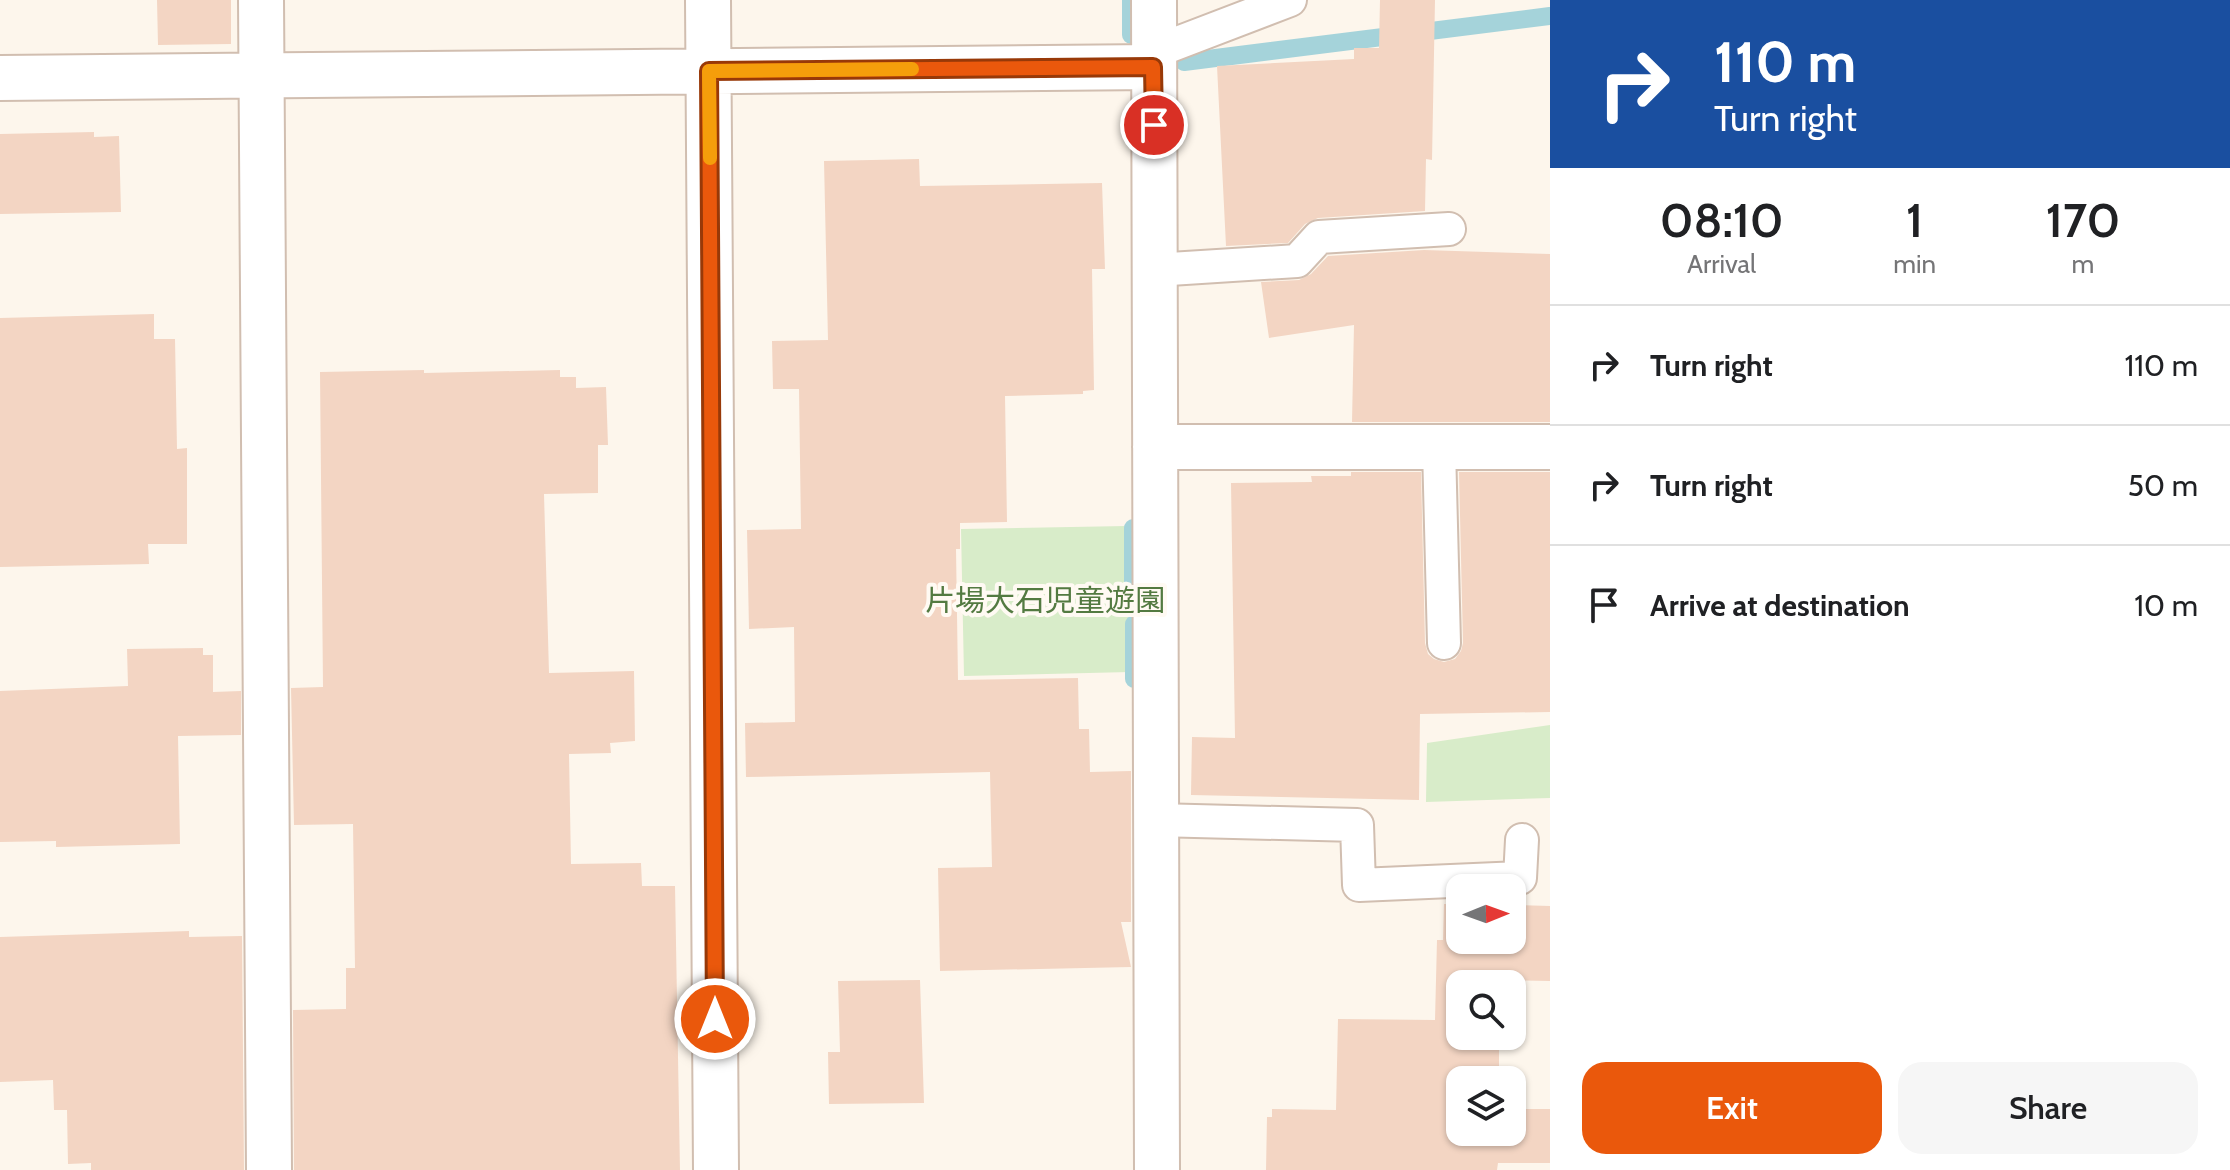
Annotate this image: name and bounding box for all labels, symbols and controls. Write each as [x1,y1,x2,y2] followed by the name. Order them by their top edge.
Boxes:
[1714,28,1856,96] text: 110 m
[1582,32,1686,136] icon: right
[1120,91,1188,159] pin
[1714,96,1857,140] text: Turn right
[1132,103,1176,147] icon: arrive
[1660,191,1784,249] text: 08:10
[1906,191,1923,249] text: 1
[2046,191,2120,249] text: 170
[1687,248,1756,280] text: Arrival
[1893,248,1936,280] text: min
[2072,248,2094,280] text: m
[1582,343,1626,387] icon: right
[1650,347,1773,384] text: Turn right
[2124,347,2198,384] text: 110 m
[1582,463,1626,507] icon: right
[1650,467,1773,504] text: Turn right
[2128,467,2198,504] text: 50 m
[925,582,1165,619] park label: 片場大石児童遊園
[1582,583,1626,627] icon: arrive
[1650,587,1910,624] text: Arrive at destination
[2134,587,2198,624] text: 10 m
[1446,874,1526,954] north arrow
[1446,874,1526,1146] map controls
[1446,970,1526,1050] button: search
[673,977,757,1061] position arrow
[1582,1062,1882,1154] button: Exit
[1898,1062,2198,1154] button: Share
[1446,1066,1526,1146] button: layers

